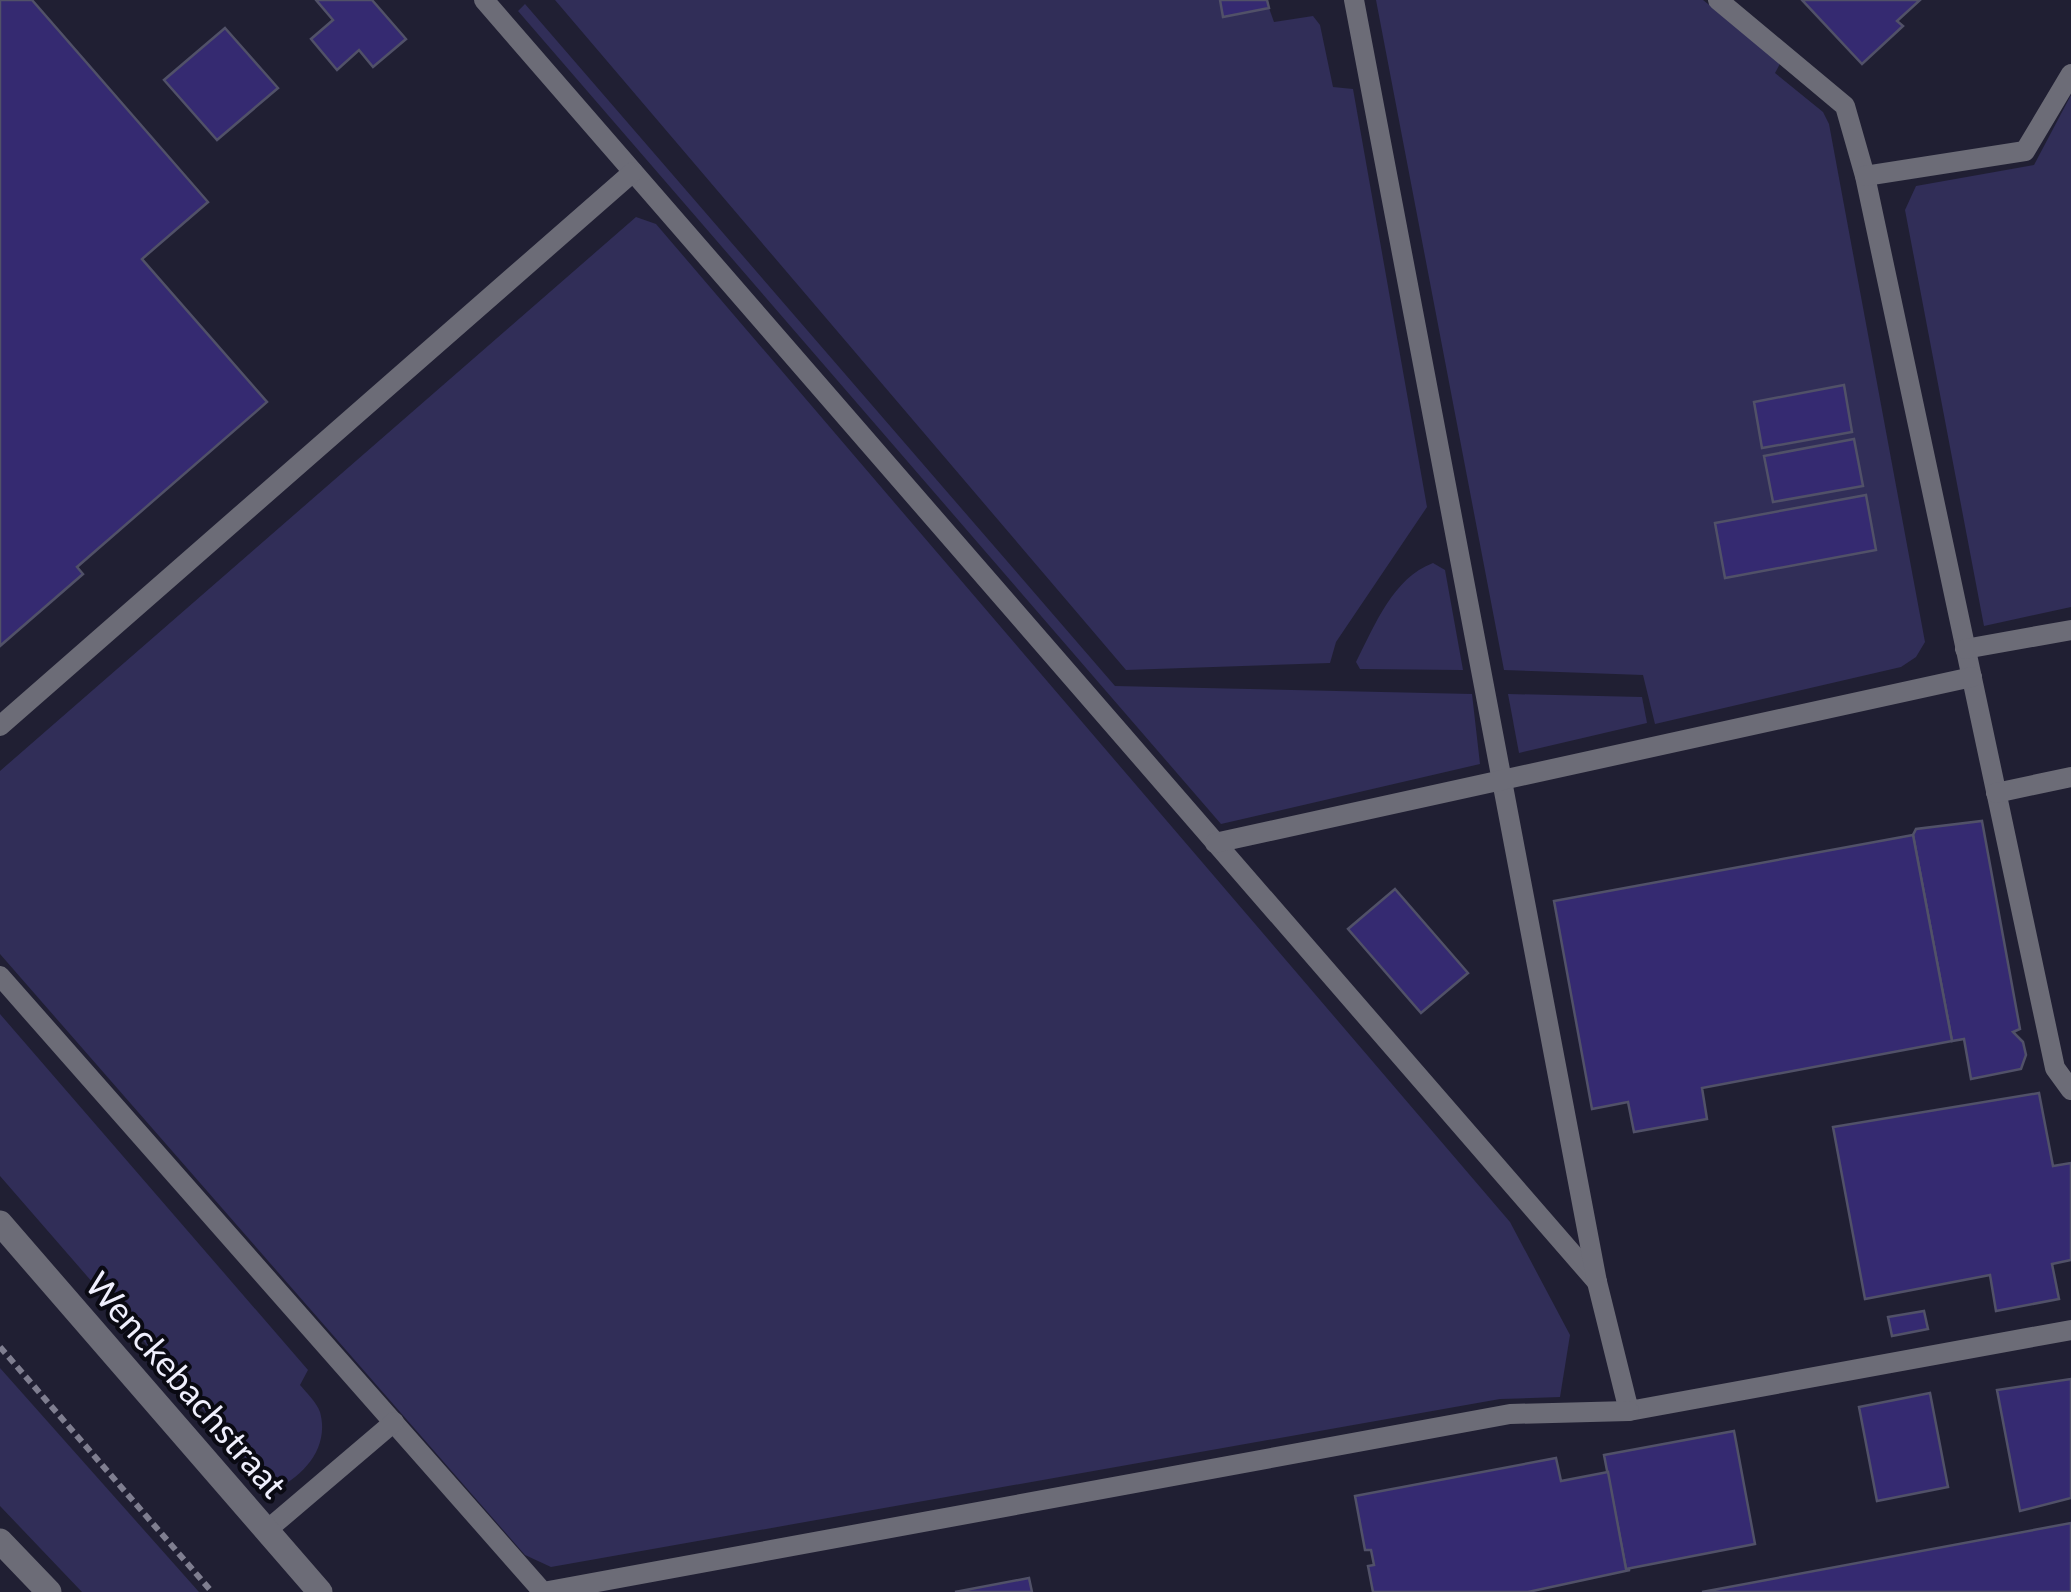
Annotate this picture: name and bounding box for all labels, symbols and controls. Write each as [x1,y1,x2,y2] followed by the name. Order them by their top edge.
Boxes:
[78,1263,297,1506] street label: Wenckebachstraat

